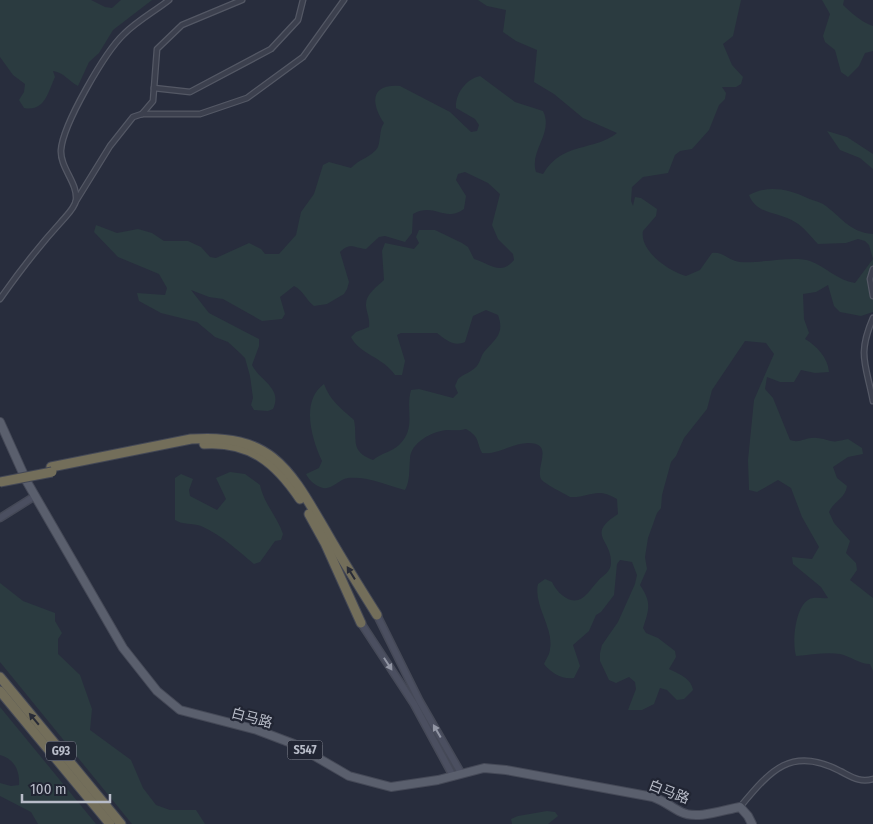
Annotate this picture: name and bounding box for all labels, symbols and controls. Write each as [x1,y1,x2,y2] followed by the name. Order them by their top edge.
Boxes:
[346,567,356,580] one-way arrow
[383,658,393,671] one-way arrow
[230,704,274,732] street label: 白马路
[29,713,40,726] one-way arrow
[433,724,441,738] one-way arrow
[288,740,322,760] road number: S547
[46,741,76,760] road number: G93
[22,772,110,804] scale bar
[646,777,692,807] street label: 白马路
[30,780,67,798] text: 100 m

